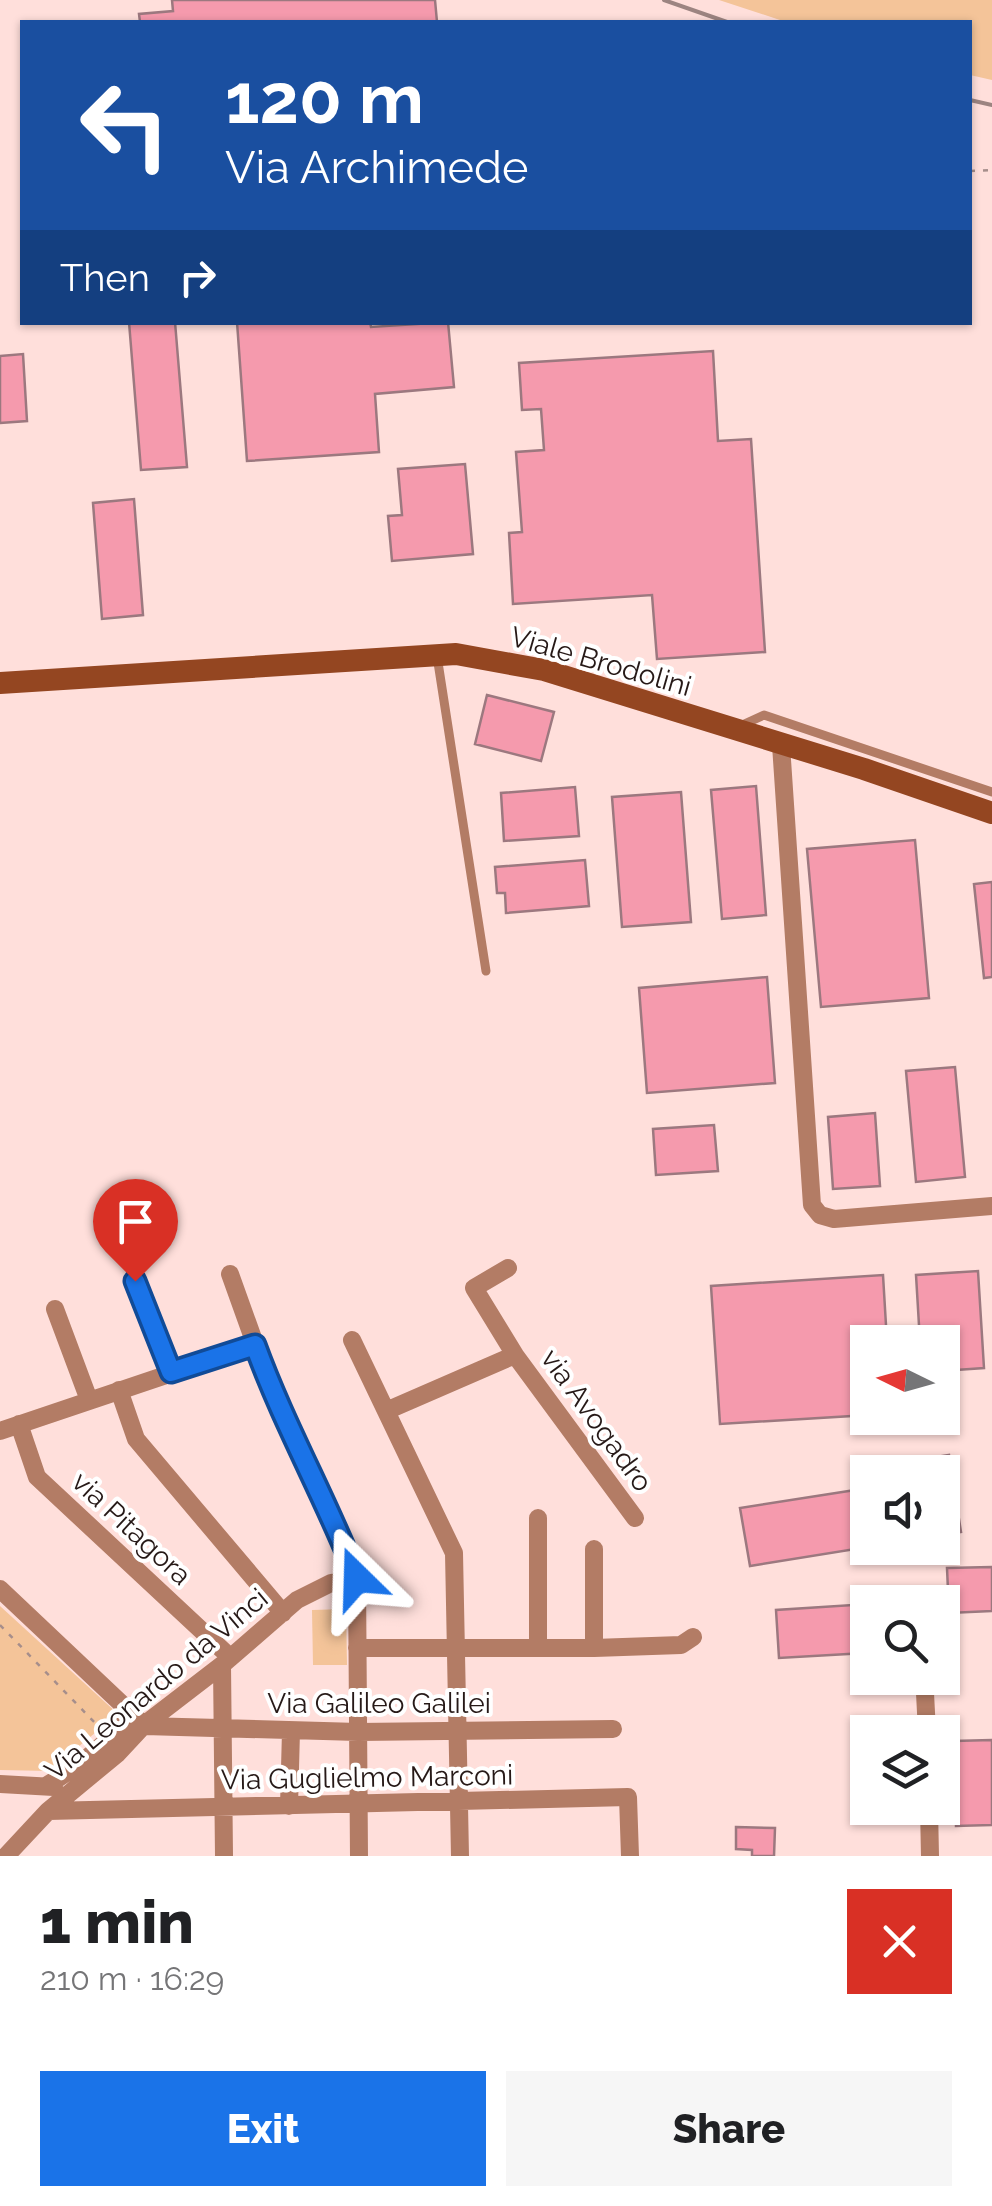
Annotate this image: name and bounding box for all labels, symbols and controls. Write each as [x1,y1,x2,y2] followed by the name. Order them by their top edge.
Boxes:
[225,57,424,139] text: 120 m
[60,60,190,190] icon: left
[225,141,528,194] text: Via Archimede
[170,250,225,305] icon: right
[60,255,150,300] text: Then
[507,620,695,703] street label: Viale Brodolini
[93,1179,178,1282] pin
[108,1194,163,1249] icon: arrive
[850,1325,960,1435] north arrow
[850,1325,960,1825] map controls
[534,1343,659,1498] street label: via Avogadro
[850,1455,960,1565] button: sound
[65,1465,198,1592] street label: via Pitagora
[305,1526,409,1630] position arrow
[38,1582,274,1787] street label: Via Leonardo da Vinci
[850,1585,960,1695] button: search
[267,1687,491,1720] street label: Via Galileo Galilei
[850,1715,960,1825] button: layers
[221,1758,513,1797] street label: Via Guglielmo Marconi
[40,1887,194,1957] text: 1 min
[847,1889,952,1994] button: close
[40,1960,224,1997] text: 210 m · 16:29
[40,2071,486,2186] button: Exit
[506,2071,952,2186] button: Share

